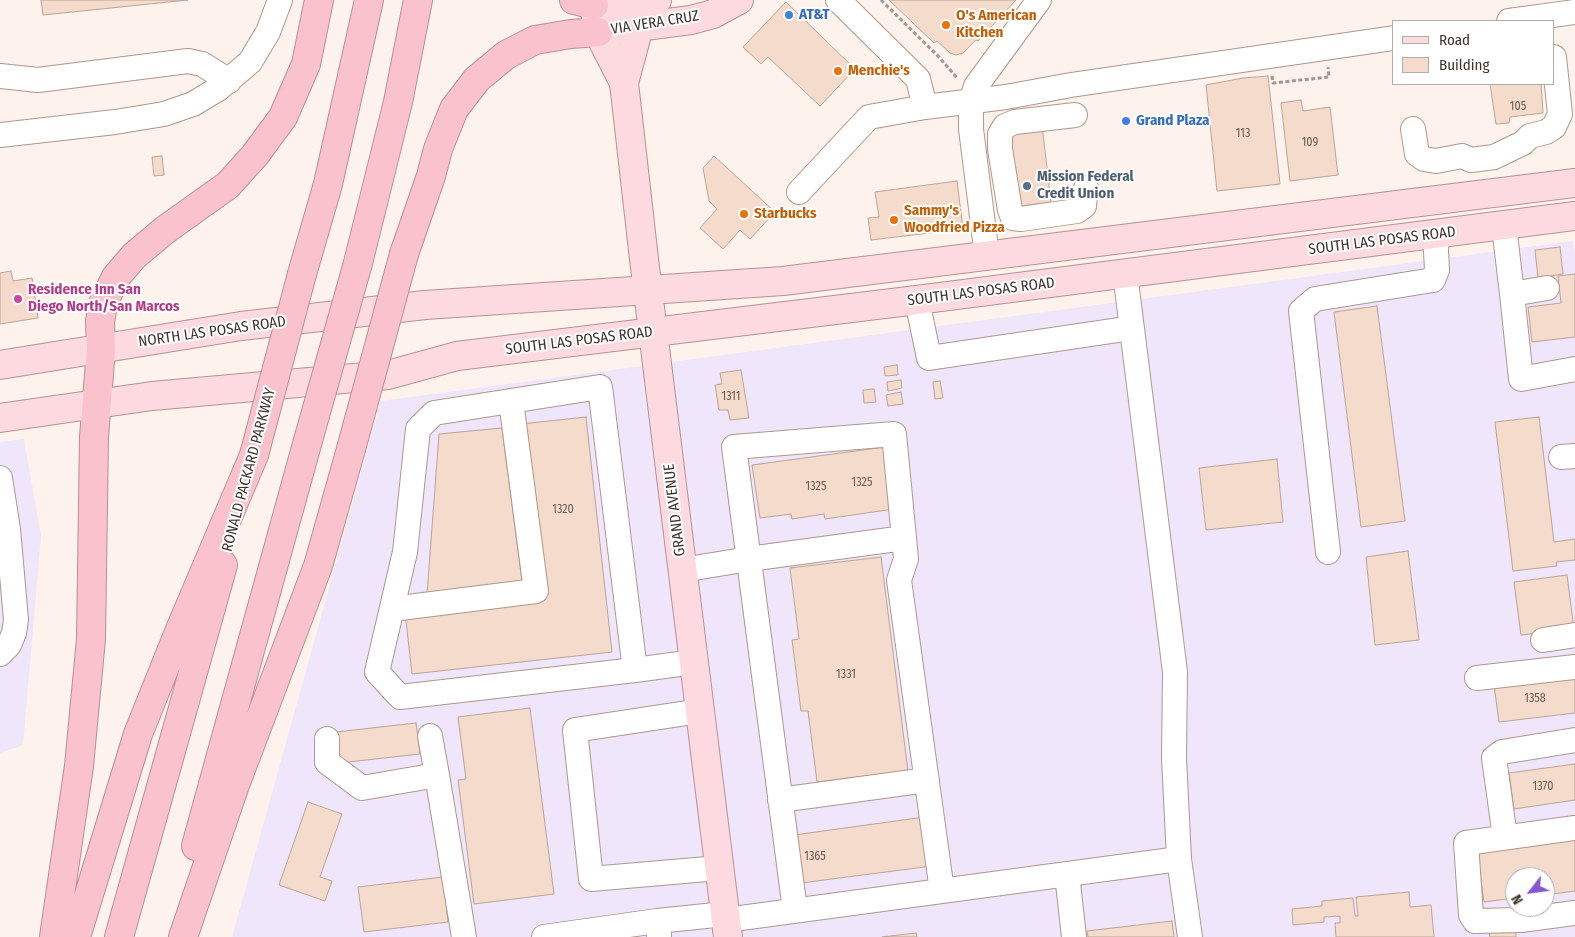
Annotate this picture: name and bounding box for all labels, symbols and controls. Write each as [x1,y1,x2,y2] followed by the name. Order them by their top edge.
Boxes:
[799,6,830,24] place label: AT&T
[610,7,700,39] street label: VIA VERA CRUZ
[956,7,1037,42] place label: O's American Kitchen
[783,9,795,21] marker: AT&T
[940,19,952,31] marker: O's American Kitchen
[1392,20,1555,85] legend
[1439,31,1470,49] text: Road
[1439,56,1490,74] text: Building
[848,62,910,80] place label: Menchie's
[832,65,844,77] marker: Menchie's
[1510,100,1526,114] house number: 105
[1136,112,1210,130] place label: Grand Plaza
[1120,115,1132,127] marker: Grand Plaza
[1236,127,1250,141] house number: 113
[1302,136,1318,150] house number: 109
[1037,168,1134,203] place label: Mission Federal Credit Union
[1021,180,1033,192] marker: Mission Federal Credit Union
[904,202,1005,237] place label: Sammy's Woodfried Pizza
[754,205,816,223] place label: Starbucks
[738,208,750,220] marker: Starbucks
[888,214,900,226] marker: Sammy's Woodfried Pizza
[1307,223,1457,259] street label: SOUTH LAS POSAS ROAD
[906,274,1056,310] street label: SOUTH LAS POSAS ROAD
[28,281,180,316] place label: Residence Inn San Diego North/San Marcos
[12,293,24,305] marker: Residence Inn San Diego North/San Marcos
[137,313,287,351] street label: NORTH LAS POSAS ROAD
[504,323,654,359] street label: SOUTH LAS POSAS ROAD
[218,386,280,554] street label: RONALD PACKARD PARKWAY
[722,390,740,404] house number: 1311
[660,463,690,557] street label: GRAND AVENUE
[852,476,872,490] house number: 1325
[806,480,826,494] house number: 1325
[552,503,574,517] house number: 1320
[836,668,856,682] house number: 1331
[1524,692,1546,706] house number: 1358
[1532,780,1554,794] house number: 1370
[804,850,826,864] house number: 1365
[1505,867,1555,917] north arrow
[1508,891,1527,907] text: N

